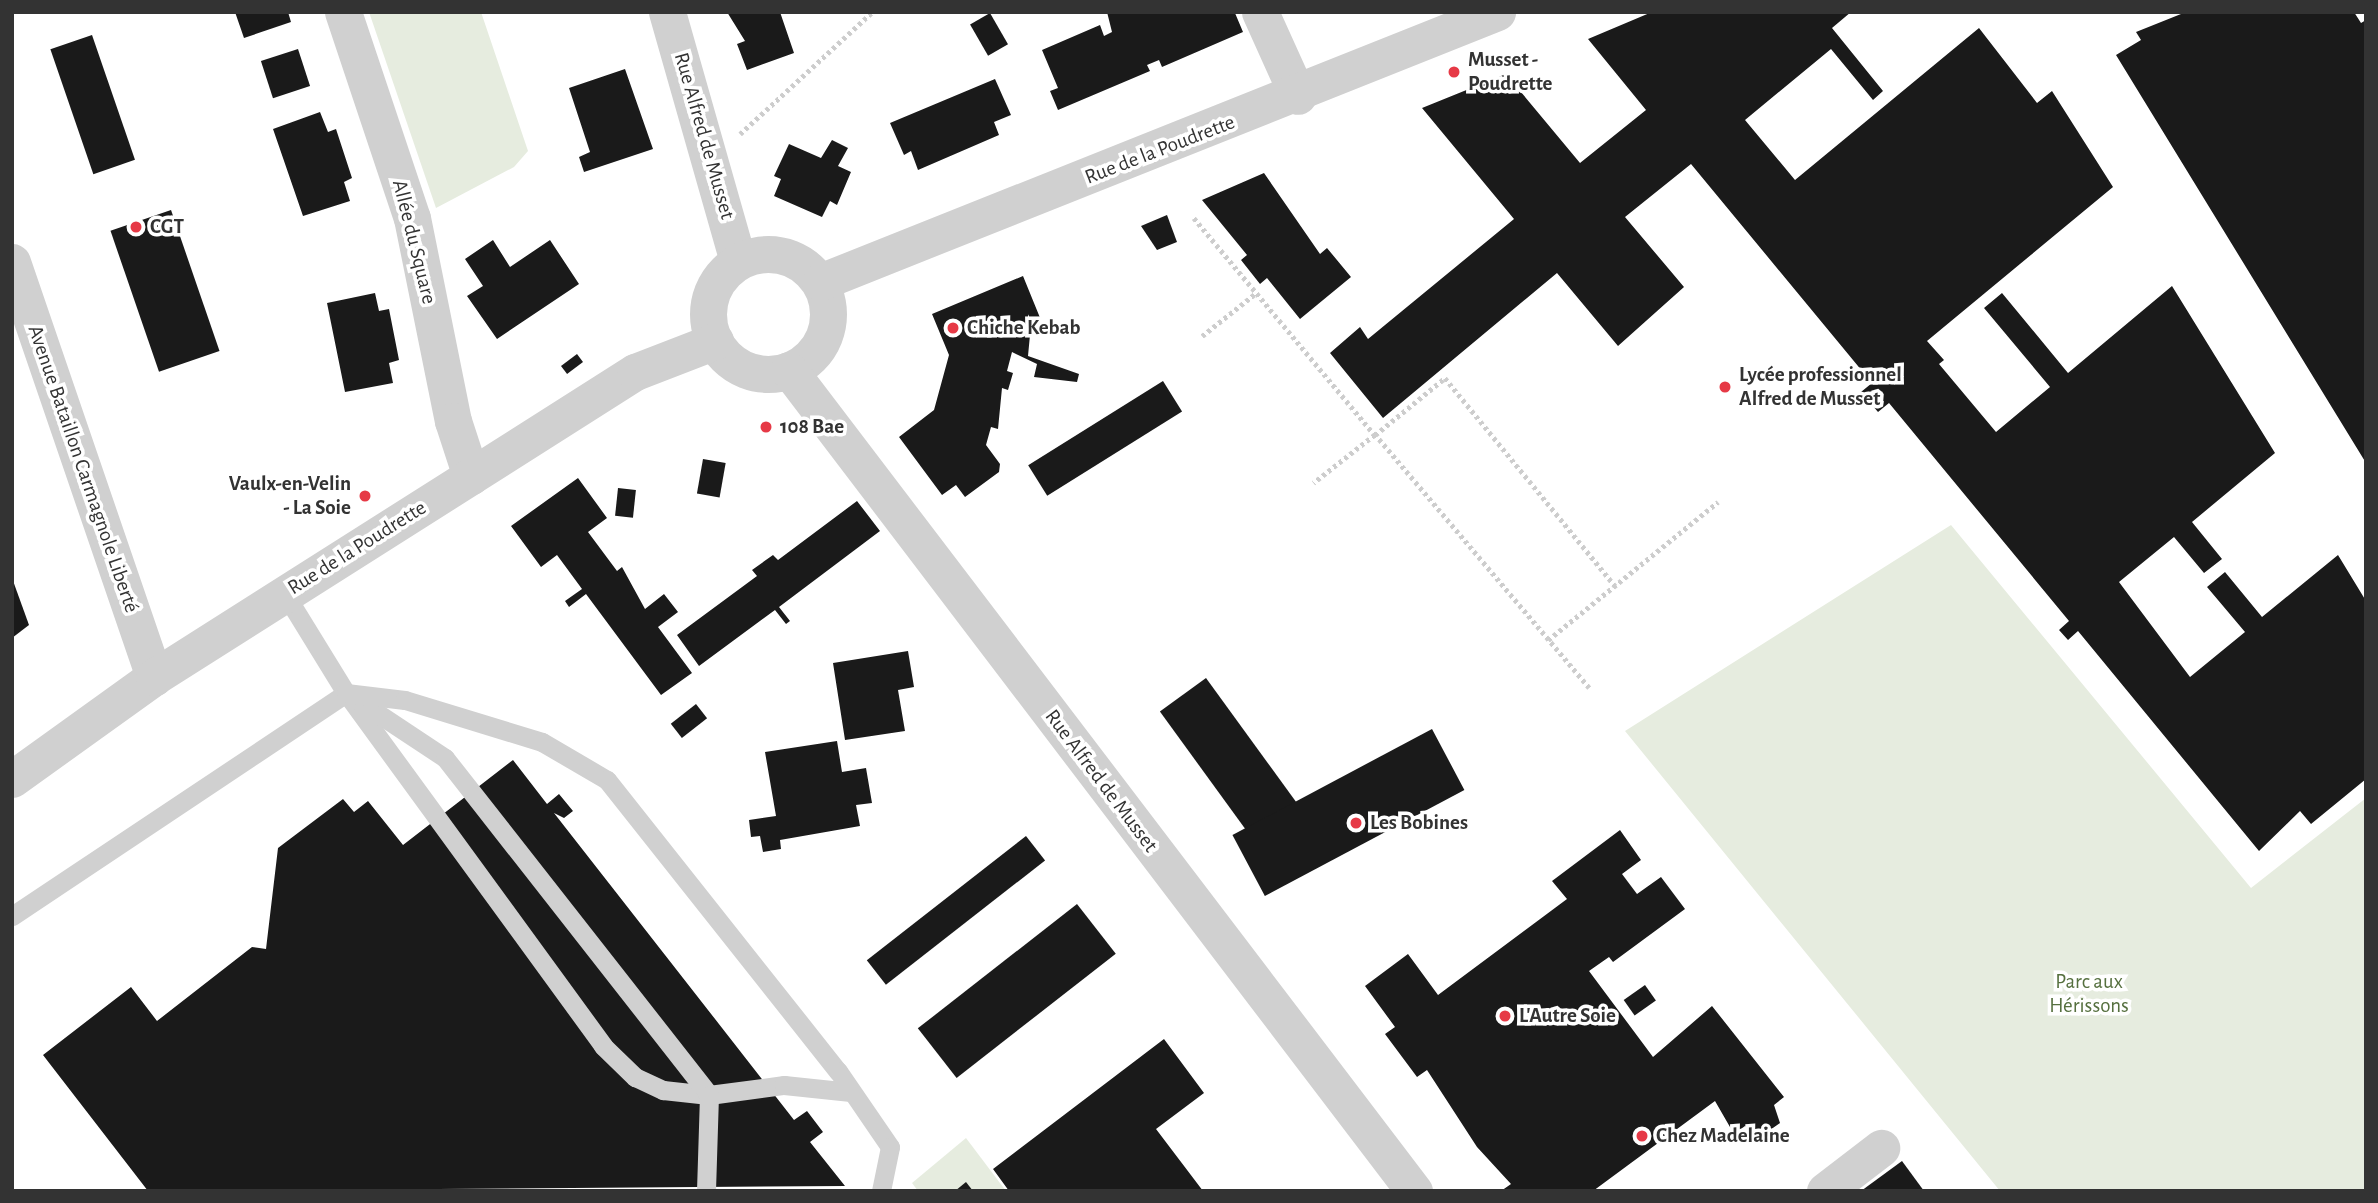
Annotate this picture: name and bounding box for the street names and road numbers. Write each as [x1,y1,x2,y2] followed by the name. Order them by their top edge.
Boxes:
[668,50,740,222] street label: Rue Alfred de Musset
[1081,110,1239,190] street label: Rue de la Poudrette
[386,177,442,307] street label: Allée du Square
[22,322,144,616] street label: Avenue Bataillon Carmagnole Liberté
[283,495,431,601] street label: Rue de la Poudrette
[1039,705,1163,857] street label: Rue Alfred de Musset

